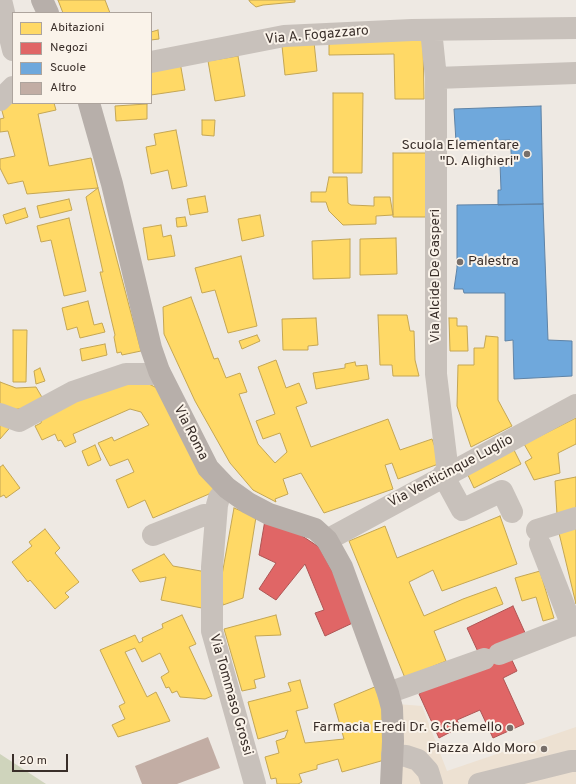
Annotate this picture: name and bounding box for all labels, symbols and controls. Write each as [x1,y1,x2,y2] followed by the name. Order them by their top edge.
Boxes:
[12,12,152,104] legend
[50,20,104,36] text: Abitazioni
[264,23,370,49] street label: Via A. Fogazzaro
[50,40,88,56] text: Negozi
[50,60,86,76] text: Scuole
[50,80,76,96] text: Altro
[402,138,519,170] place label: Scuola Elementare "D. Alighieri"
[522,149,532,159] marker: Scuola Elementare "D. Alighieri"
[428,209,444,343] street label: Via Alcide De Gasperi
[468,254,519,270] place label: Palestra
[455,257,465,267] marker: Palestra
[169,403,211,463] street label: Via Roma
[386,432,516,512] street label: Via Venticinque Luglio
[205,632,255,758] street label: Via Tommaso Grossi
[313,720,502,736] place label: Farmacia Eredi Dr. G.Chemello
[505,723,515,733] marker: Farmacia Eredi Dr. G.Chemello
[427,741,536,757] place label: Piazza Aldo Moro
[539,744,549,754] marker: Piazza Aldo Moro
[14,746,70,772] scale bar
[19,753,47,769] text: 20 m

